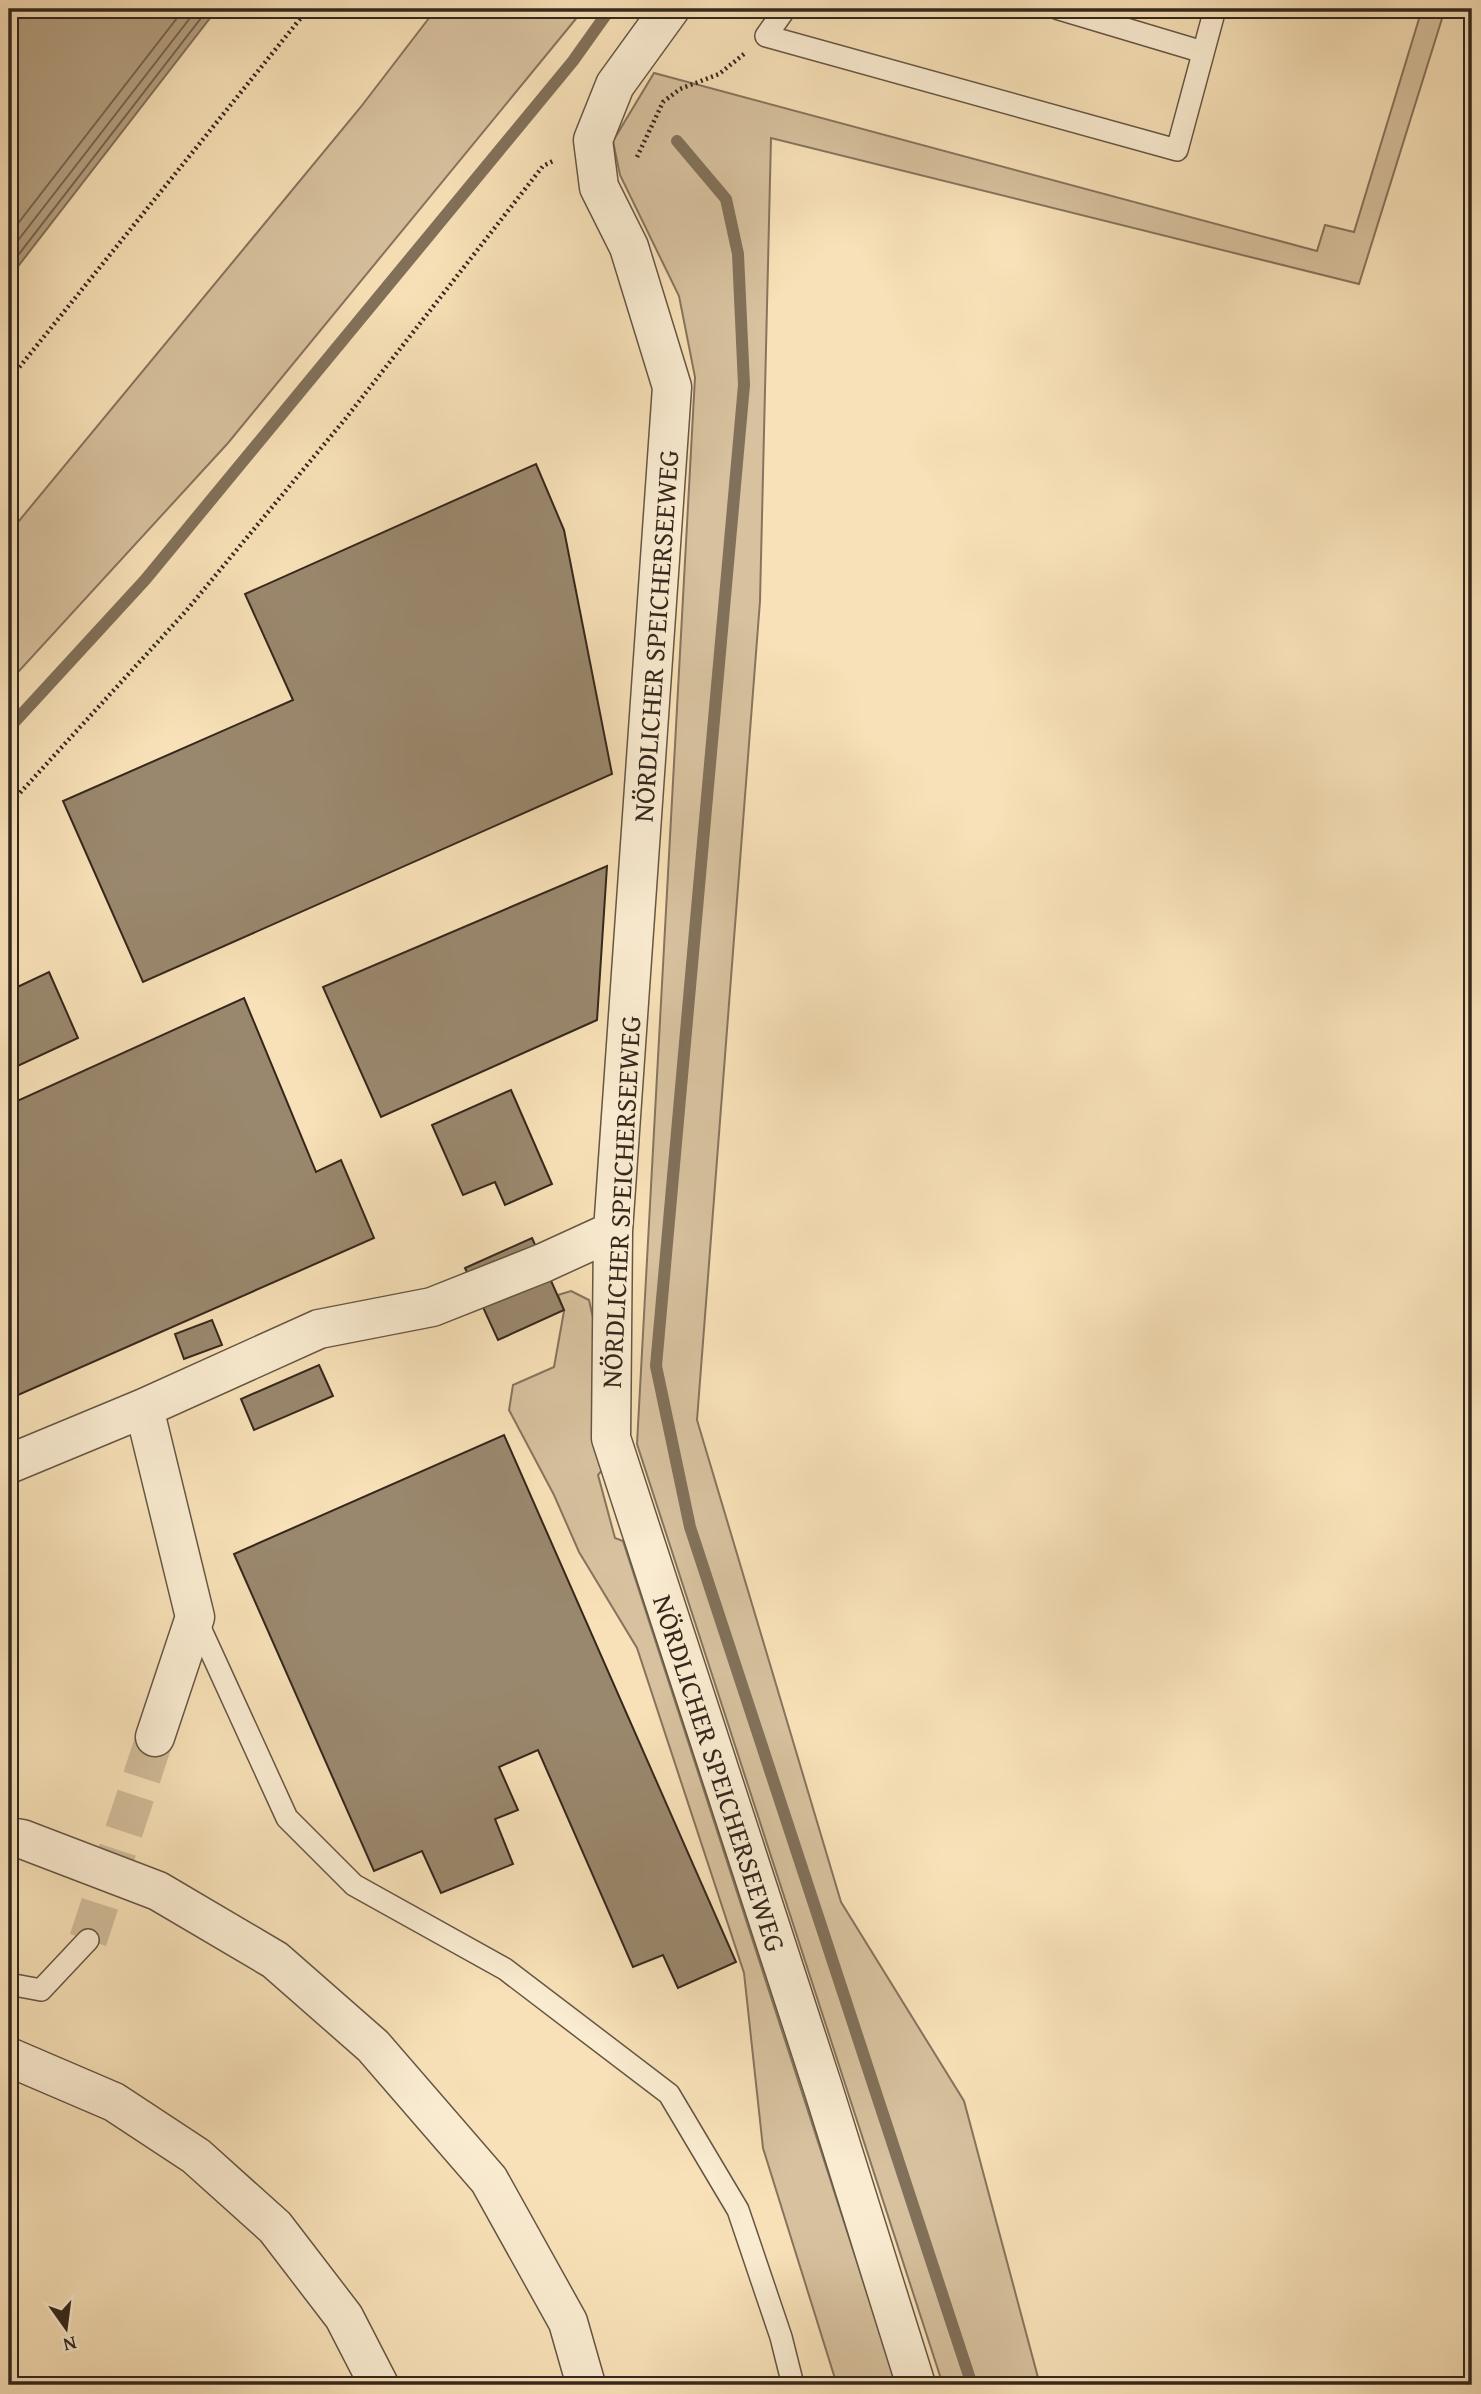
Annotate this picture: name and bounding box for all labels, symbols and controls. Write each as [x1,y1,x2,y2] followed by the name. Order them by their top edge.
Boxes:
[622,449,688,823] street label: NÖRDLICHER SPEICHERSEEWEG
[590,1015,650,1389] street label: NÖRDLICHER SPEICHERSEEWEG
[643,1589,797,1957] street label: NÖRDLICHER SPEICHERSEEWEG
[32,2292,102,2362] north arrow
[60,2329,80,2360] text: N

